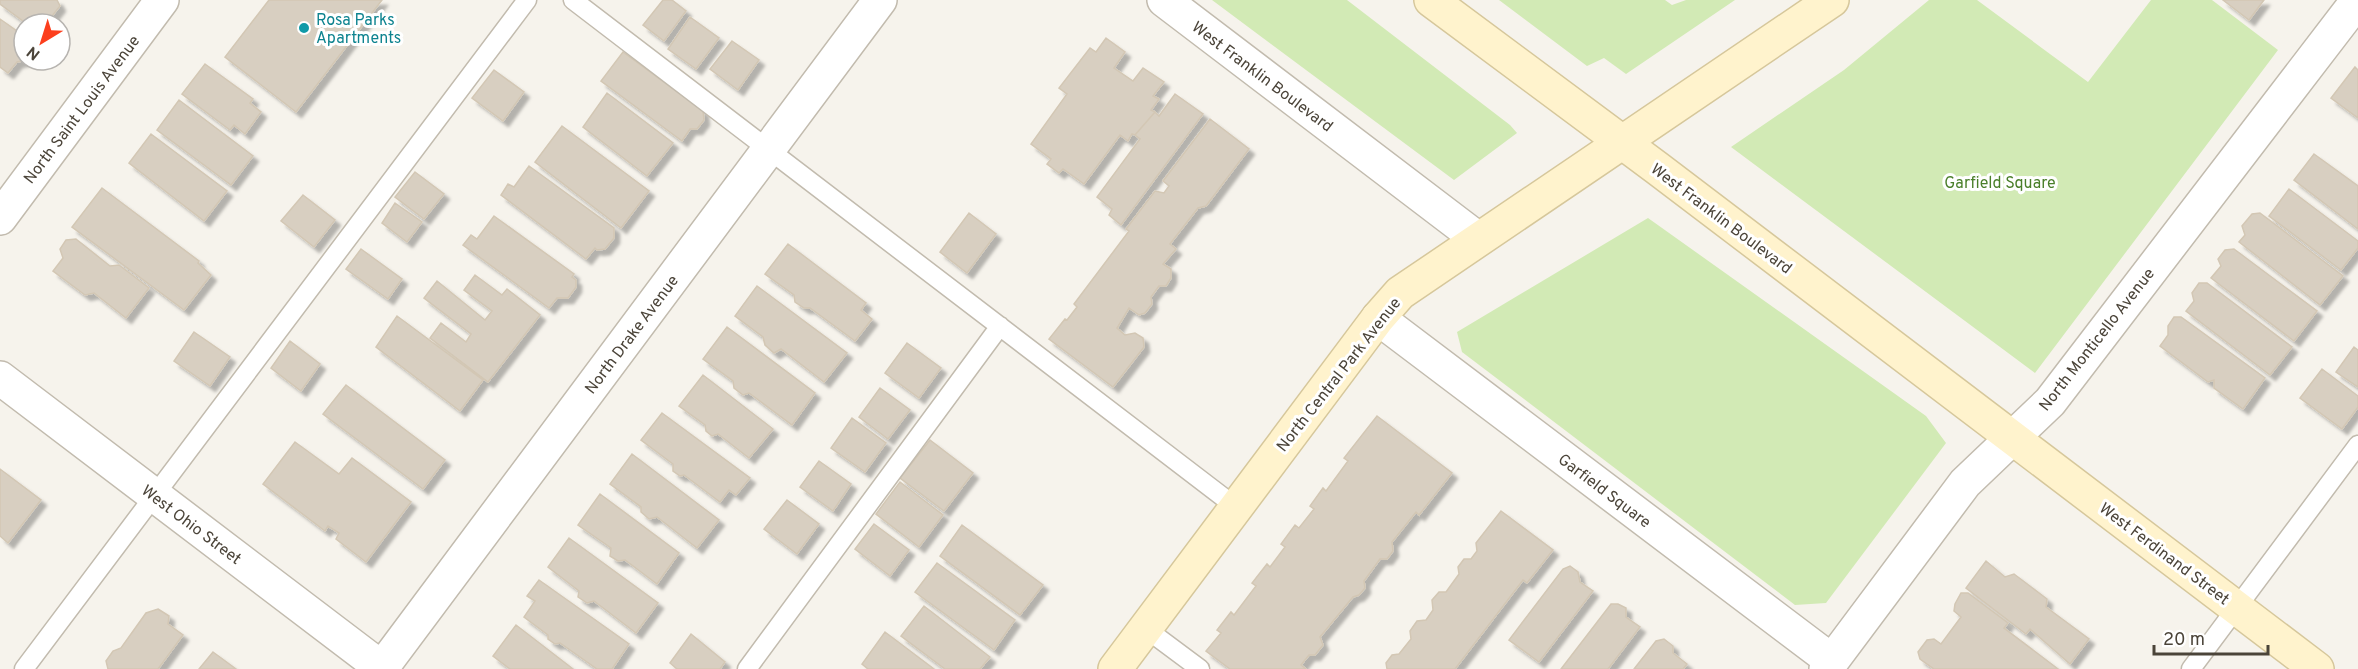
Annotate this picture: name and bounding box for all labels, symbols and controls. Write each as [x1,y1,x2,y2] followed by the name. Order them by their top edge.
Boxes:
[316,11,401,49] place label: Rosa Parks Apartments
[12,12,72,72] north arrow
[1187,18,1336,137] street label: West Franklin Boulevard
[297,21,311,35] marker: Rosa Parks Apartments
[19,31,143,187] street label: North Saint Louis Avenue
[1646,160,1795,279] street label: West Franklin Boulevard
[1944,174,2056,194] park label: Garfield Square
[2035,265,2160,416] street label: North Monticello Avenue
[581,272,684,399] street label: North Drake Avenue
[1273,294,1406,456] street label: North Central Park Avenue
[1553,450,1654,533] street label: Garfield Square
[137,481,245,570] street label: West Ohio Street
[2095,499,2233,610] street label: West Ferdinand Street
[2154,618,2268,656] scale bar
[2163,629,2205,652] text: 20 m

